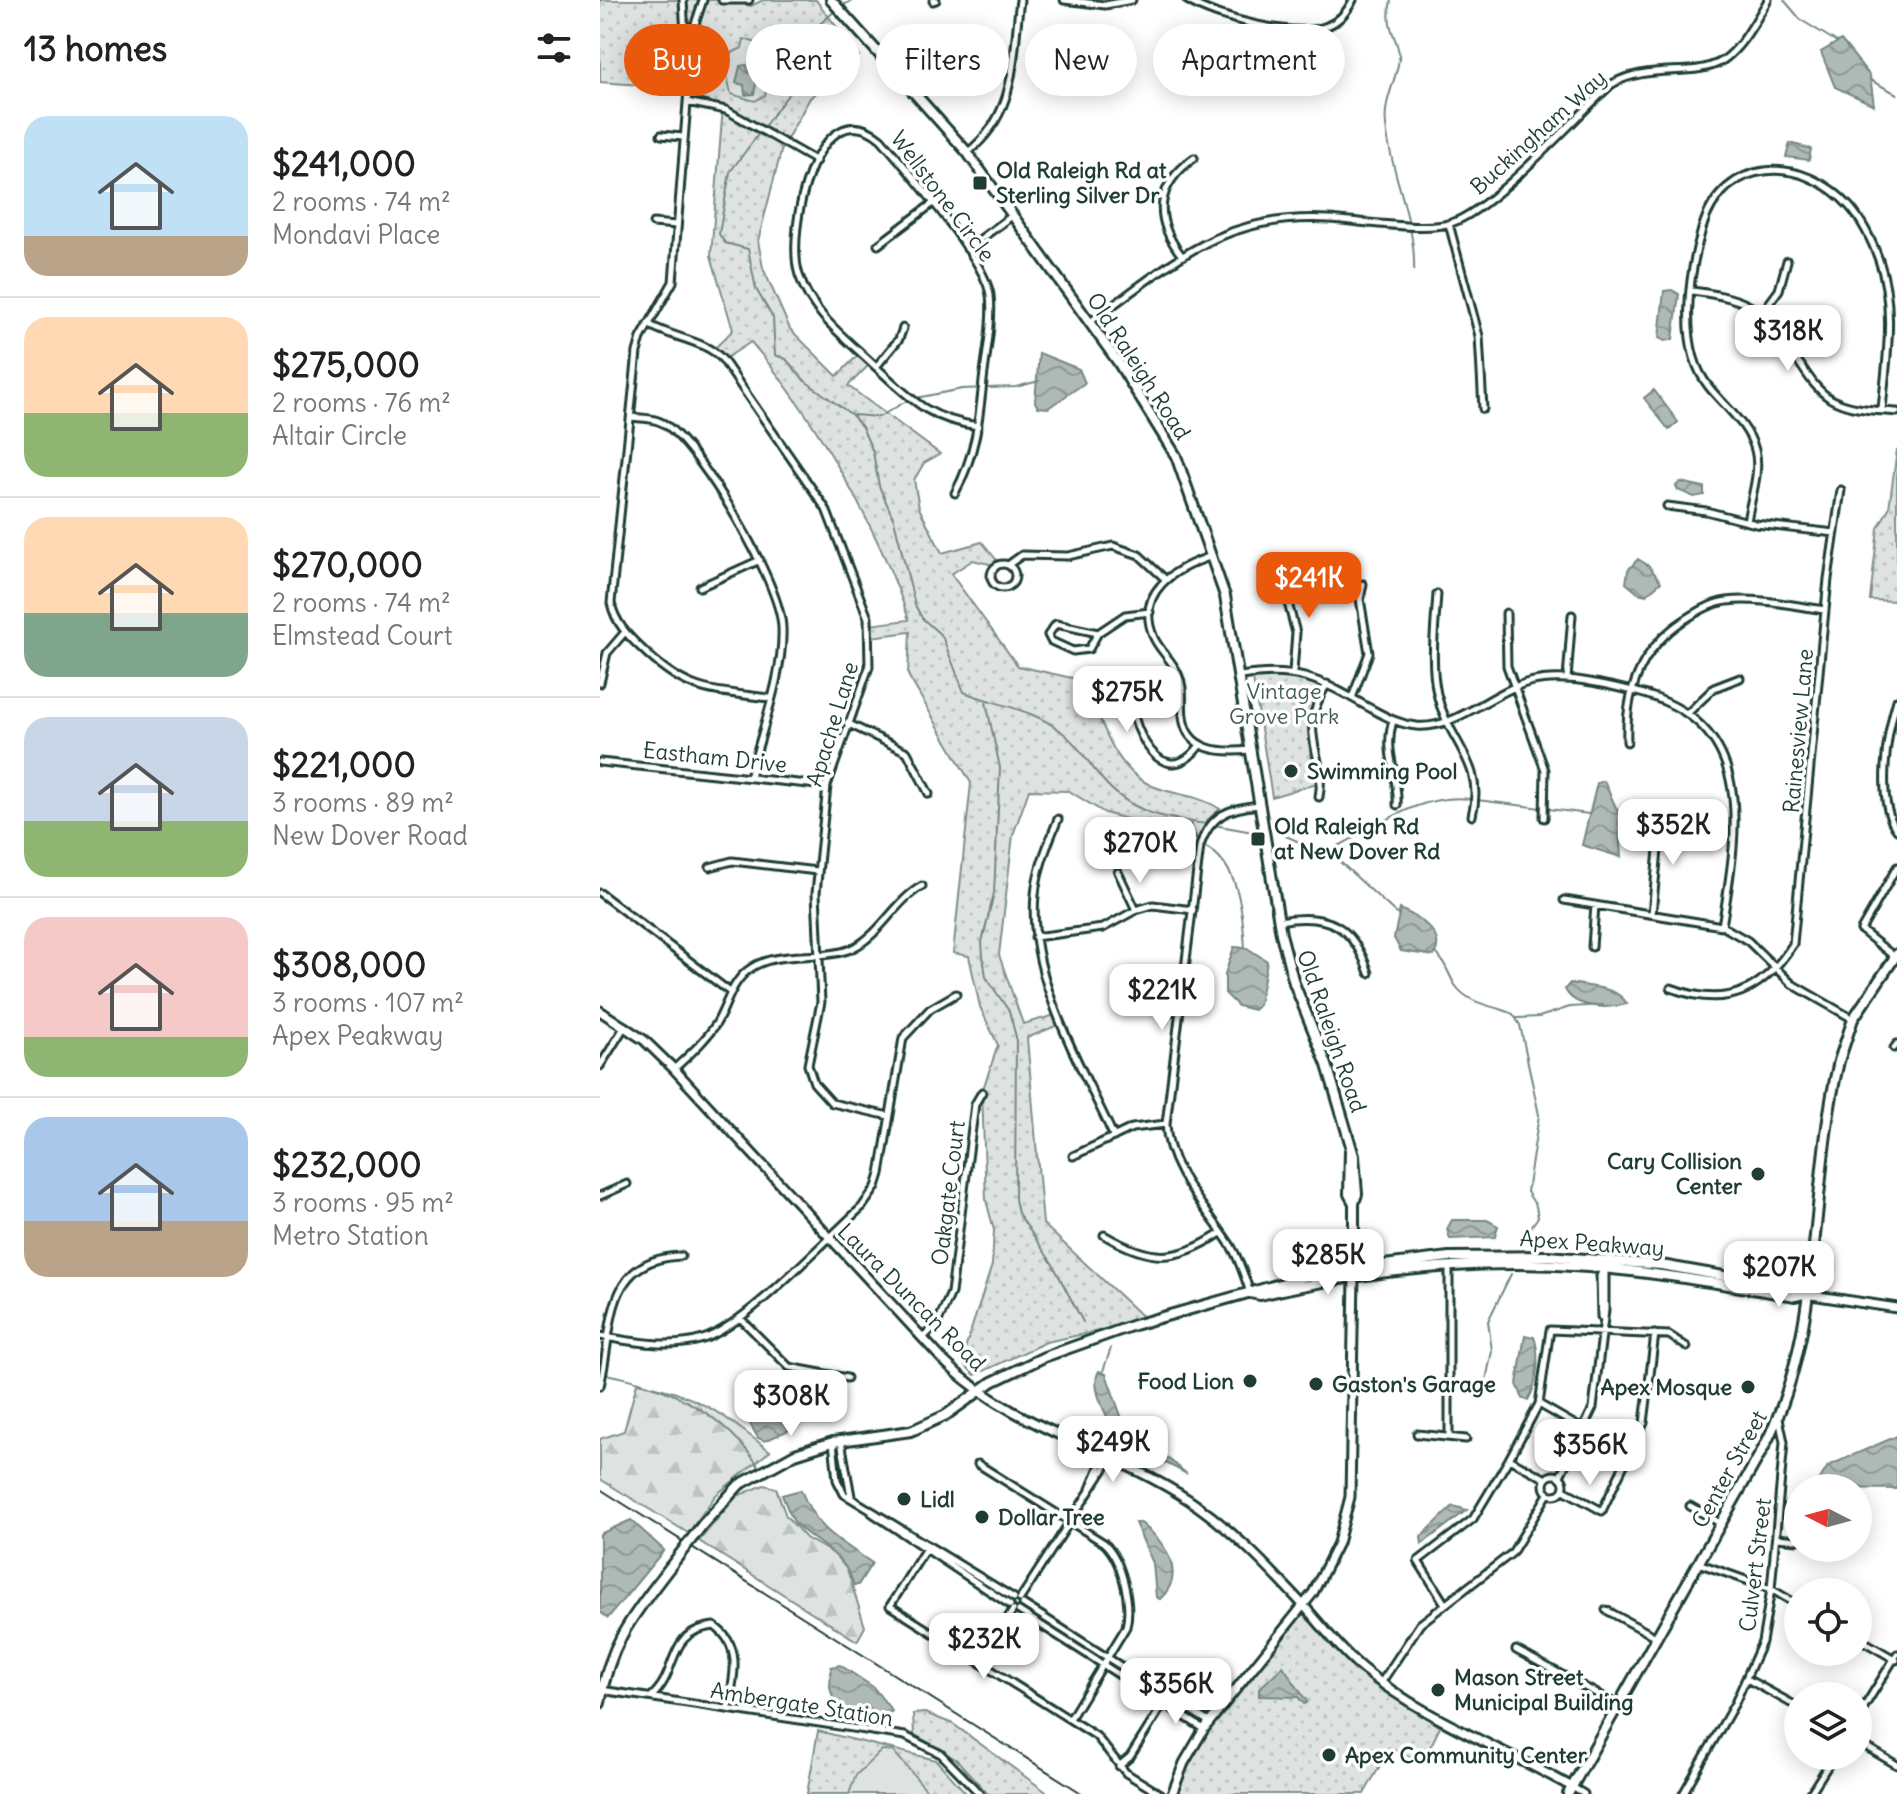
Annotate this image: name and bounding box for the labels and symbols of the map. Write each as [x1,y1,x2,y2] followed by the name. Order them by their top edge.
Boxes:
[1464,64,1612,200] street label: Buckingham Way
[885,125,1001,267] street label: Wellstone Circle
[996,156,1167,209] place label: Old Raleigh Rd at Sterling Silver Dr
[971,174,989,192] marker: Old Raleigh Rd at Sterling Silver Dr
[1081,287,1197,445] street label: Old Raleigh Road
[1732,305,1844,373] pin: $318K
[1253,552,1365,620] pin: $241K
[1777,648,1819,814] street label: Rainesview Lane
[800,658,864,790] street label: Apache Lane
[1071,666,1183,734] pin: $275K
[1229,677,1339,730] park label: Vintage Grove Park
[642,736,788,778] street label: Eastham Drive
[1307,757,1457,785] place label: Swimming Pool
[1282,762,1300,780] marker: Swimming Pool
[1617,799,1729,867] pin: $352K
[1274,812,1440,865] place label: Old Raleigh Rd at New Dover Rd
[1084,817,1196,885] pin: $270K
[1249,830,1267,848] marker: Old Raleigh Rd at New Dover Rd
[1291,946,1373,1116] street label: Old Raleigh Road
[1106,964,1218,1032] pin: $221K
[925,1119,971,1267] street label: Oakgate Court
[1607,1147,1743,1200] place label: Cary Collision Center
[1749,1165,1767,1183] marker: Cary Collision Center
[832,1217,992,1377] street label: Laura Duncan Road
[1519,1224,1665,1262] street label: Apex Peakway
[1272,1229,1384,1297] pin: $285K
[1723,1241,1835,1309] pin: $207K
[1138,1367,1234,1395] place label: Food Lion
[735,1370,847,1438] pin: $308K
[1332,1370,1496,1398] place label: Gaston's Garage
[1241,1372,1259,1390] marker: Food Lion
[1601,1373,1732,1401] place label: Apex Mosque
[1307,1375,1325,1393] marker: Gaston's Garage
[1739,1378,1757,1396] marker: Apex Mosque
[1685,1405,1773,1533] street label: Center Street
[1057,1416,1169,1484] pin: $249K
[1534,1419,1646,1487] pin: $356K
[1784,1474,1872,1562] north arrow
[920,1485,955,1513] place label: Lidl
[895,1490,913,1508] marker: Lidl
[1733,1496,1777,1634] street label: Culvert Street
[998,1503,1105,1531] place label: Dollar Tree
[973,1508,991,1526] marker: Dollar Tree
[928,1613,1040,1681] pin: $232K
[1120,1658,1232,1726] pin: $356K
[1454,1663,1634,1716] place label: Mason Street Municipal Building
[709,1676,895,1732] street label: Ambergate Station
[1429,1681,1447,1699] marker: Mason Street Municipal Building
[1345,1741,1588,1769] place label: Apex Community Center
[1320,1746,1338,1764] marker: Apex Community Center

